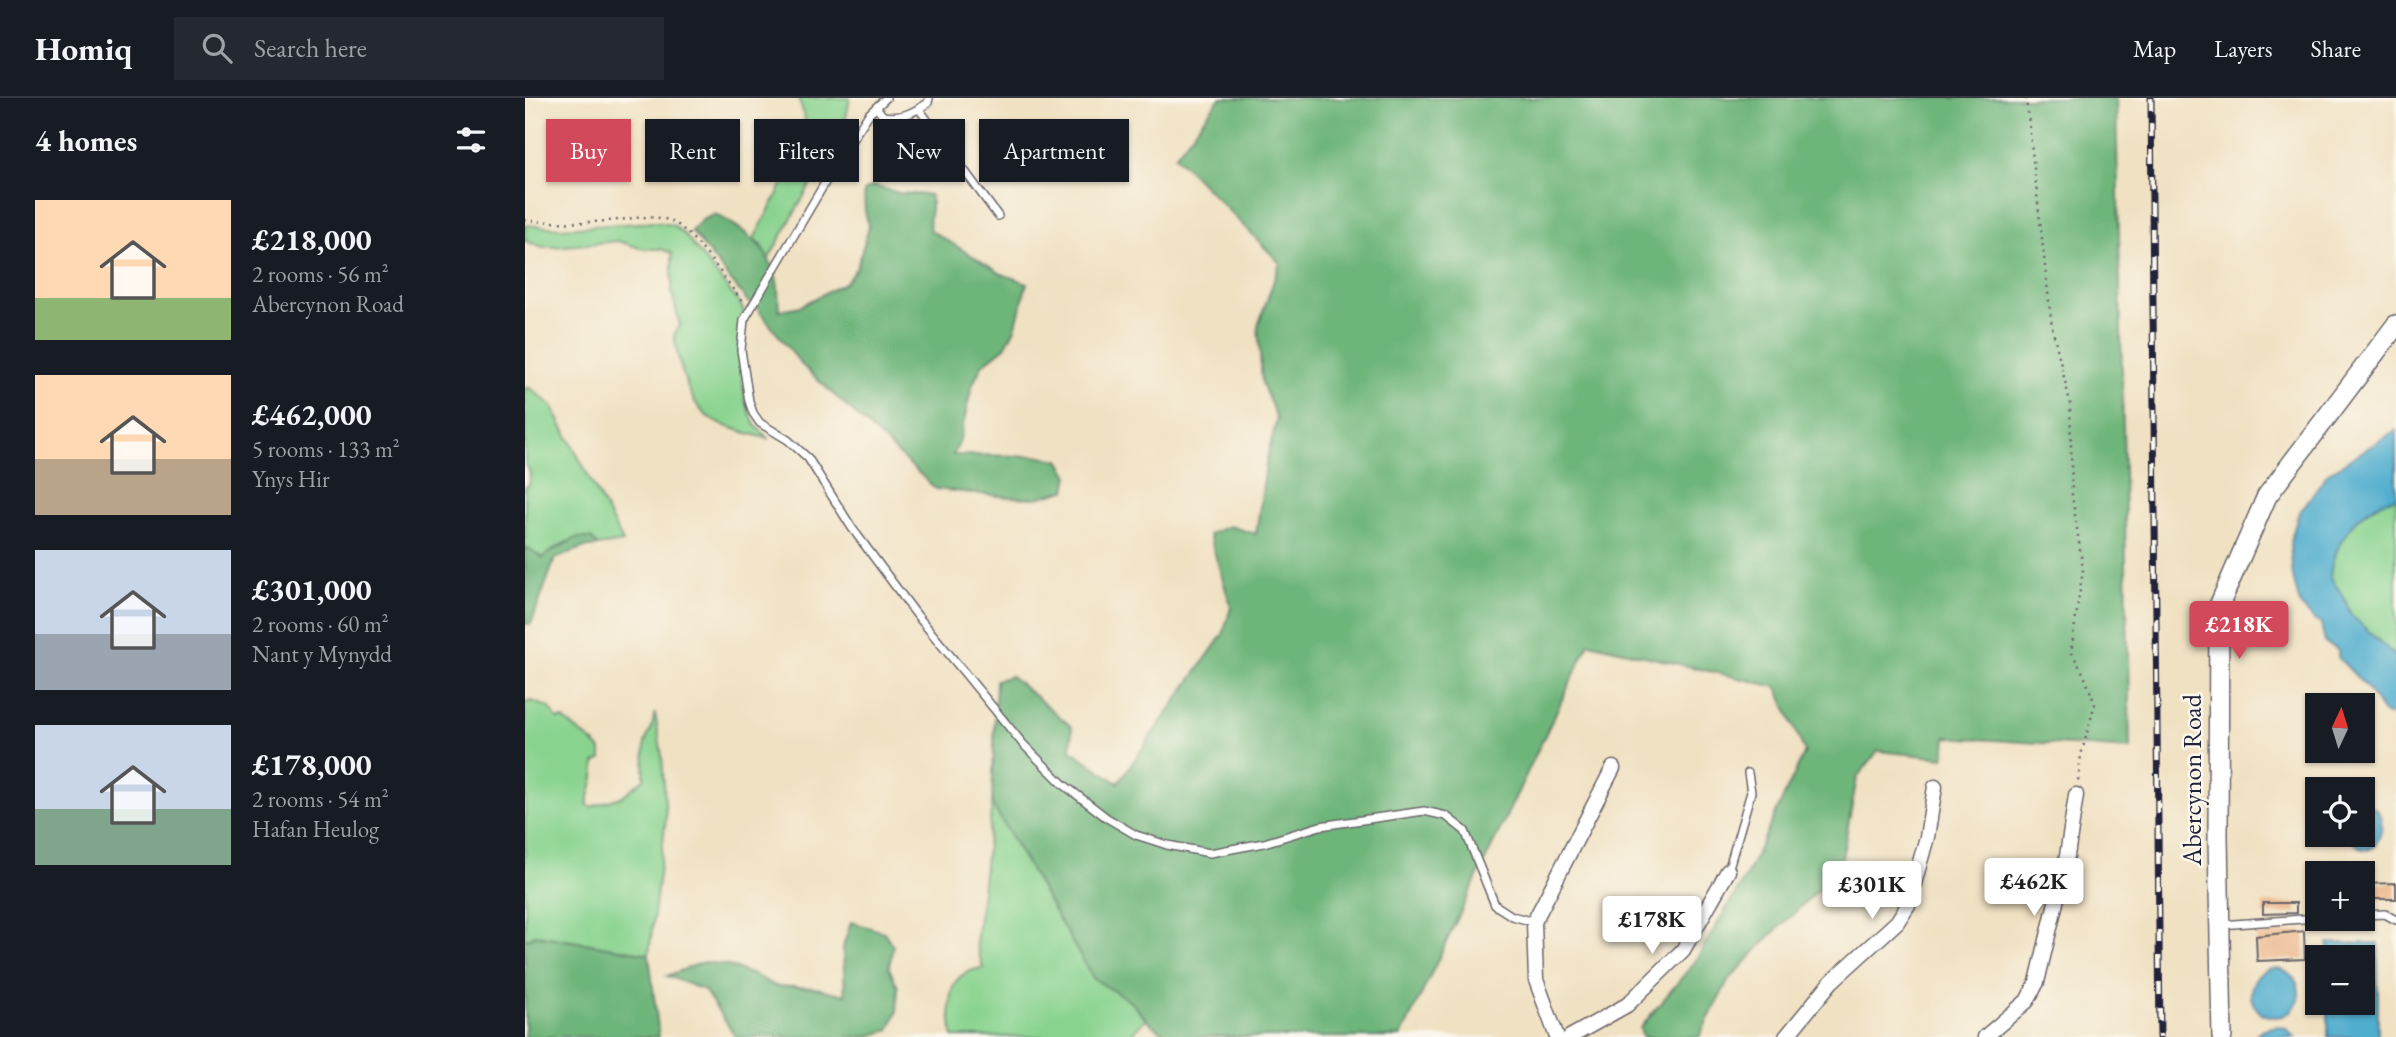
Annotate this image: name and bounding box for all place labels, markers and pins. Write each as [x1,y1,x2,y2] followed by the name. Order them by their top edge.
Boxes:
[2190,602,2288,661] pin: £218K
[1985,858,2083,918] pin: £462K
[1823,862,1921,921] pin: £301K
[1603,896,1701,956] pin: £178K

